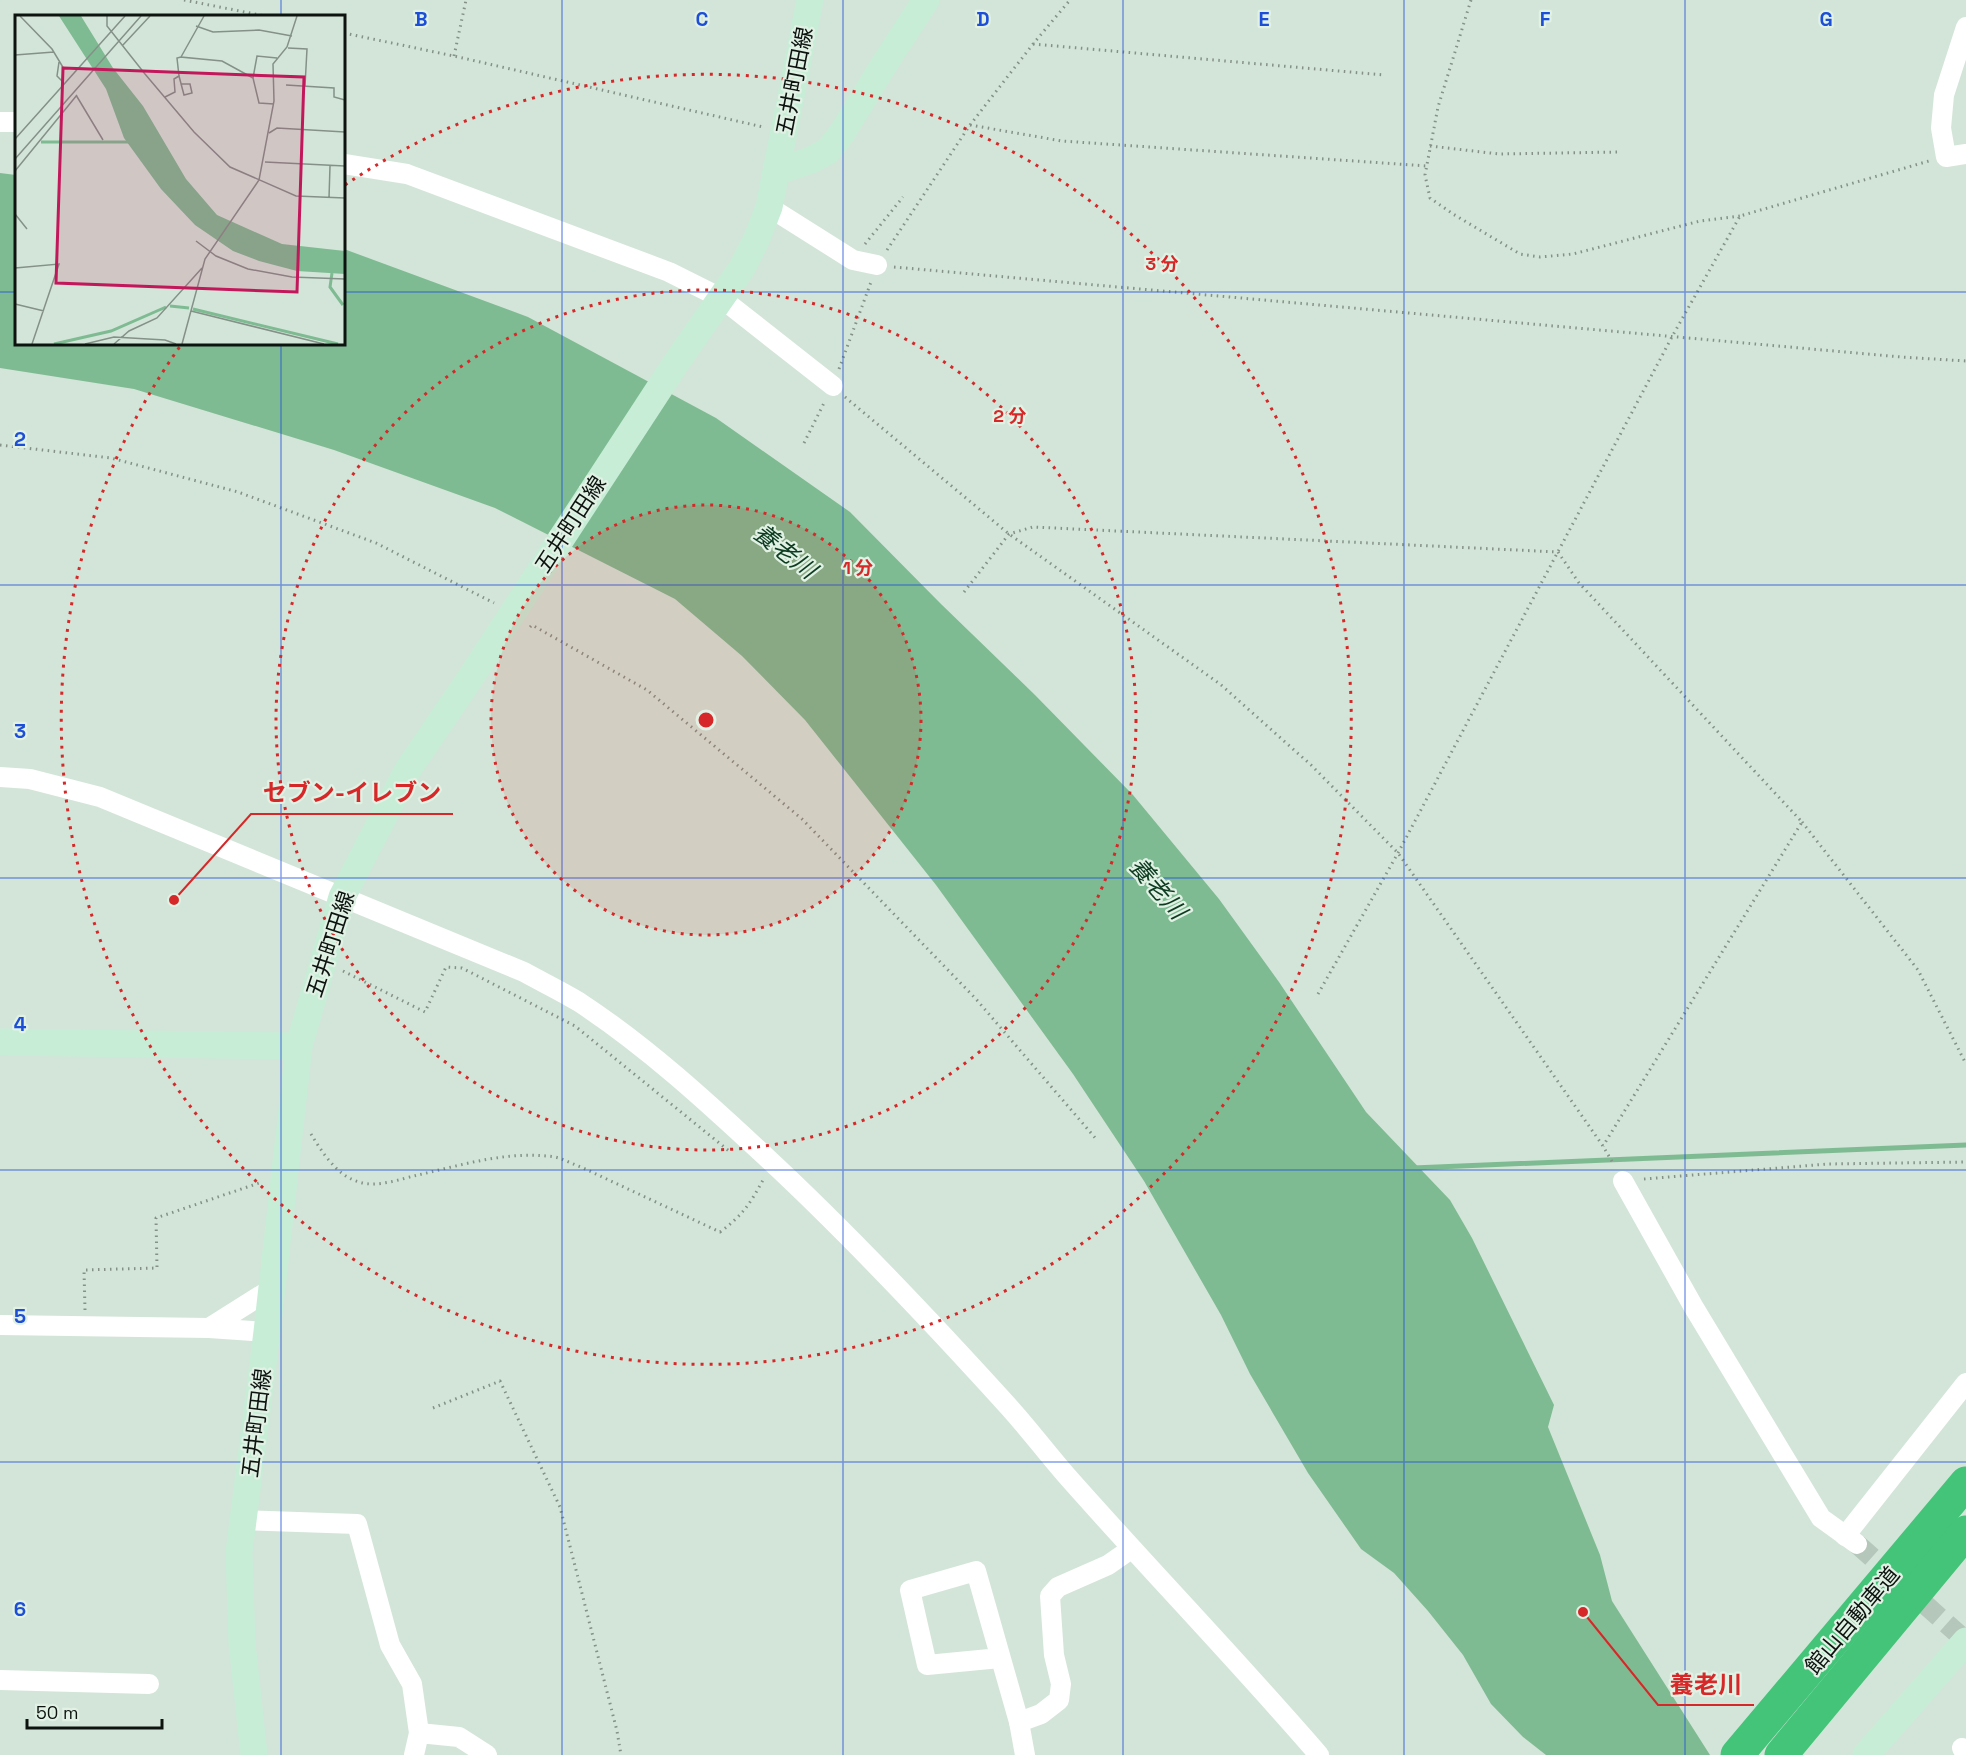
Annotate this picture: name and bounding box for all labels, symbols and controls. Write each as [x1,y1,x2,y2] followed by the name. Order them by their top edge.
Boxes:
[414,6,428,32] text: B
[696,6,709,32] text: C
[976,6,990,32] text: D
[1258,6,1270,32] text: E
[1540,6,1551,32] text: F
[1819,6,1833,32] text: G
[15,15,345,345] inset map
[770,24,818,138] street label: 五井町田線
[1145,252,1179,275] text: 3 分
[993,404,1027,427] text: 2 分
[14,426,26,452] text: 2
[528,470,612,578] street label: 五井町田線
[747,517,825,587] water label: 養老川
[843,556,873,579] text: 1 分
[696,710,716,730] centre of rings
[14,718,26,744] text: 3
[251,772,453,814] callout: セブン-イレブン
[263,777,441,808] text: セブン-イレブン
[1123,851,1195,928] water label: 養老川
[300,887,360,1001] street label: 五井町田線
[14,1011,27,1037] text: 4
[14,1303,26,1329] text: 5
[235,1367,277,1479] street label: 五井町田線
[1799,1560,1905,1680] street label: 館山自動車道
[14,1596,26,1622] text: 6
[1658,1663,1754,1705] callout: 養老川
[1670,1669,1742,1700] text: 養老川
[27,1692,162,1730] scale bar
[36,1701,78,1724] text: 50 m

